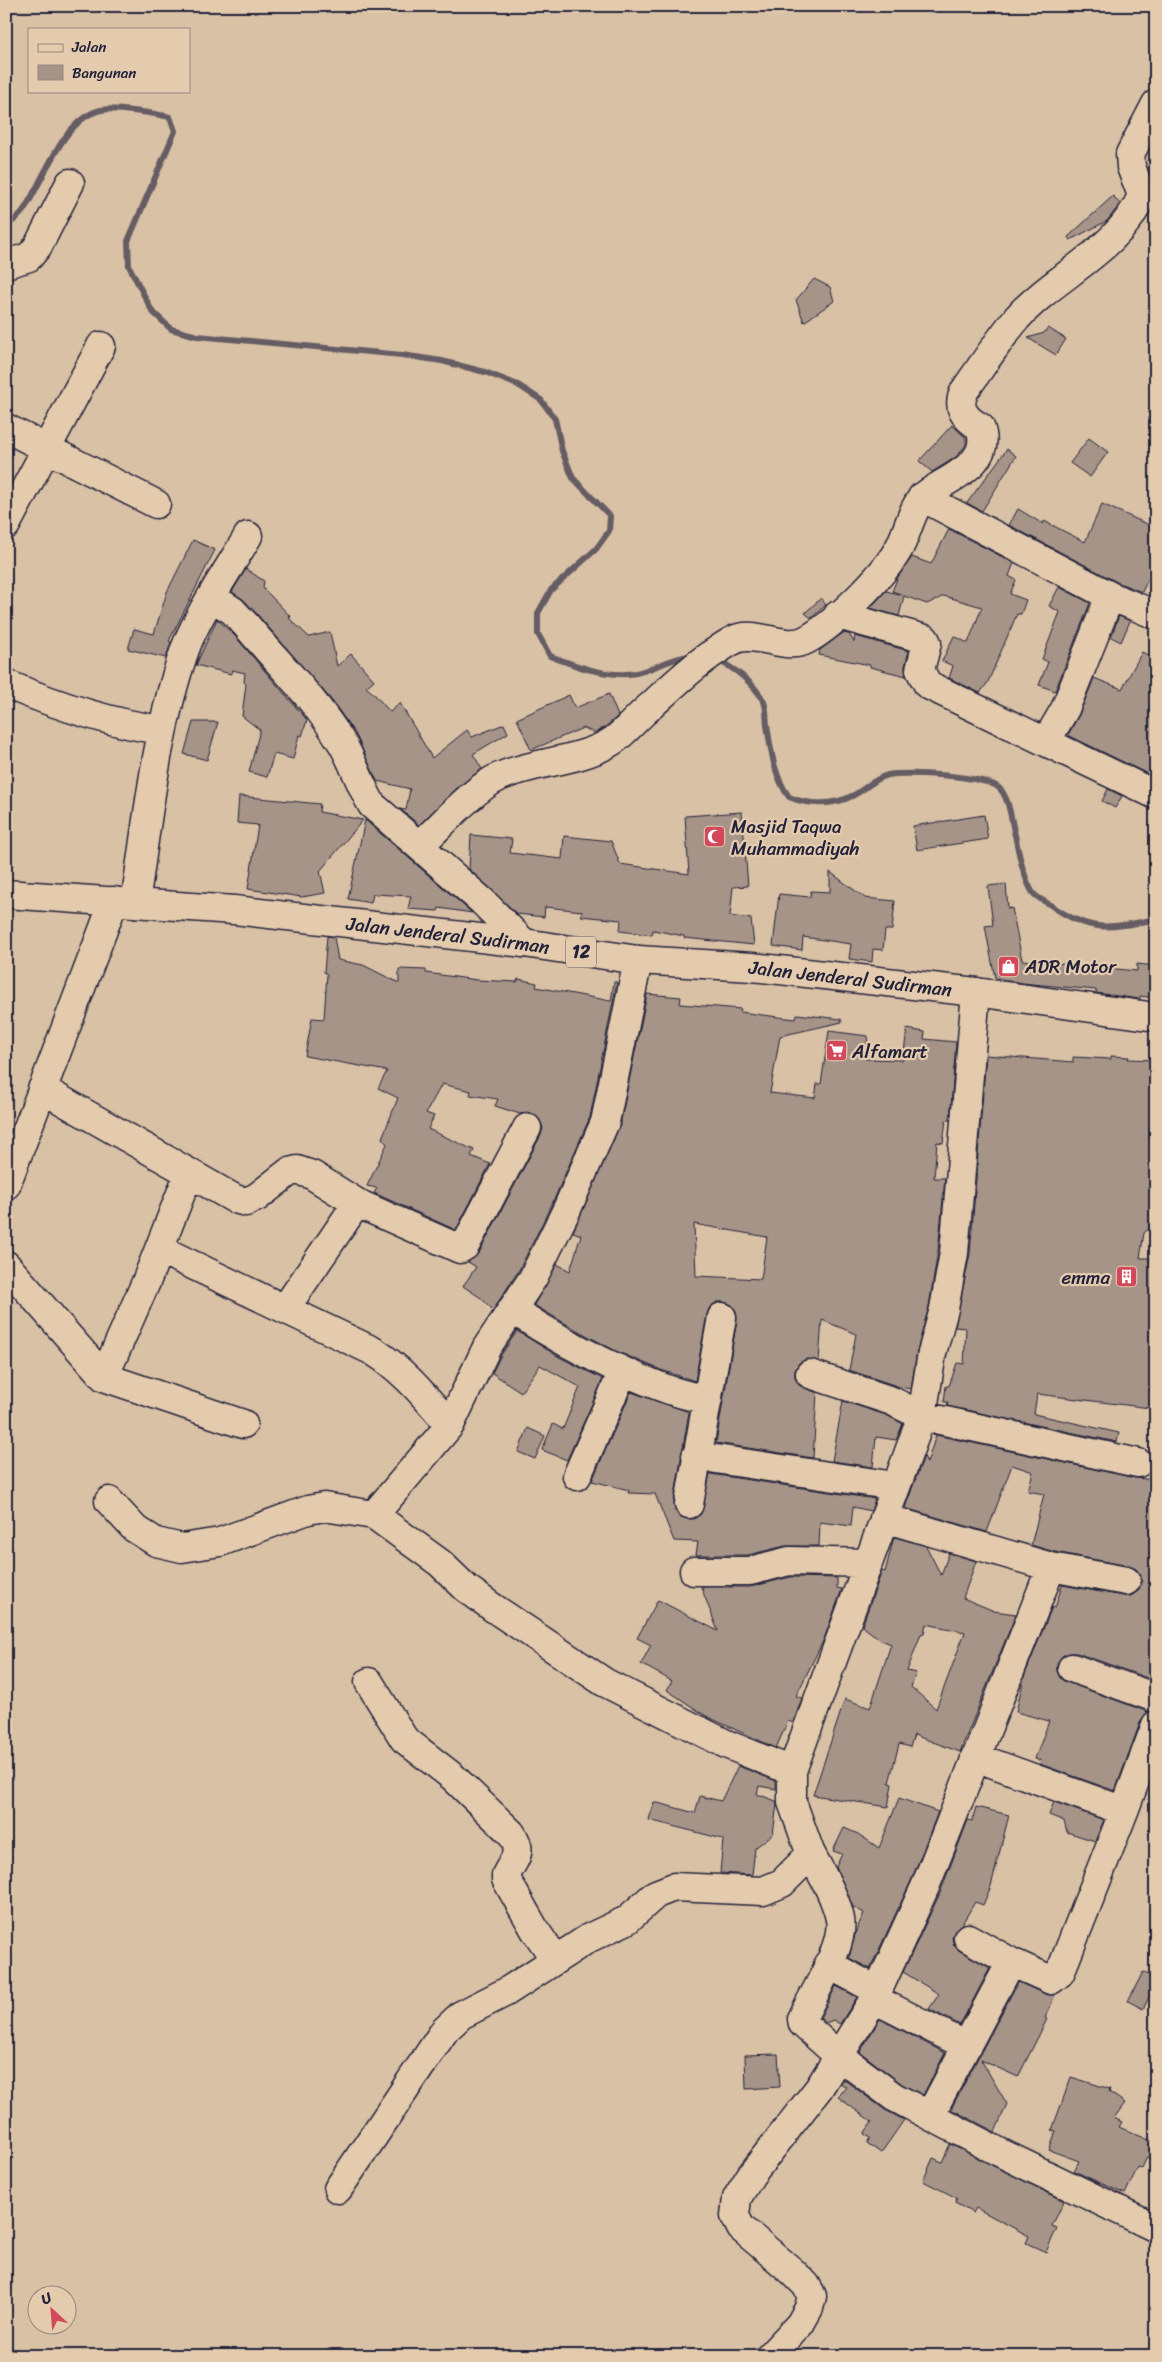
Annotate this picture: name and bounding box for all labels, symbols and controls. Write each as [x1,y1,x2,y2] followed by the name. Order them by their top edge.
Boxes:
[28,28,190,92] legend
[71,34,106,60] text: Jalan
[72,60,136,86] text: Bangunan
[731,810,860,865] place label: Masjid Taqwa Muhammadiyah
[703,825,727,849] mosque icon: Masjid Taqwa Muhammadiyah
[344,906,552,963] street label: Jalan Jenderal Sudirman
[566,936,596,968] road number: 12
[746,950,954,1006] street label: Jalan Jenderal Sudirman
[1024,950,1117,983] place label: ADR Motor
[997,954,1021,978] shop icon: ADR Motor
[851,1035,928,1068] place label: Alfamart
[824,1039,848,1063] supermarket icon: Alfamart
[1062,1261,1110,1294] place label: emma
[1114,1265,1138,1289] building icon: emma
[28,2284,78,2334] north arrow
[37,2285,57,2312] text: U

